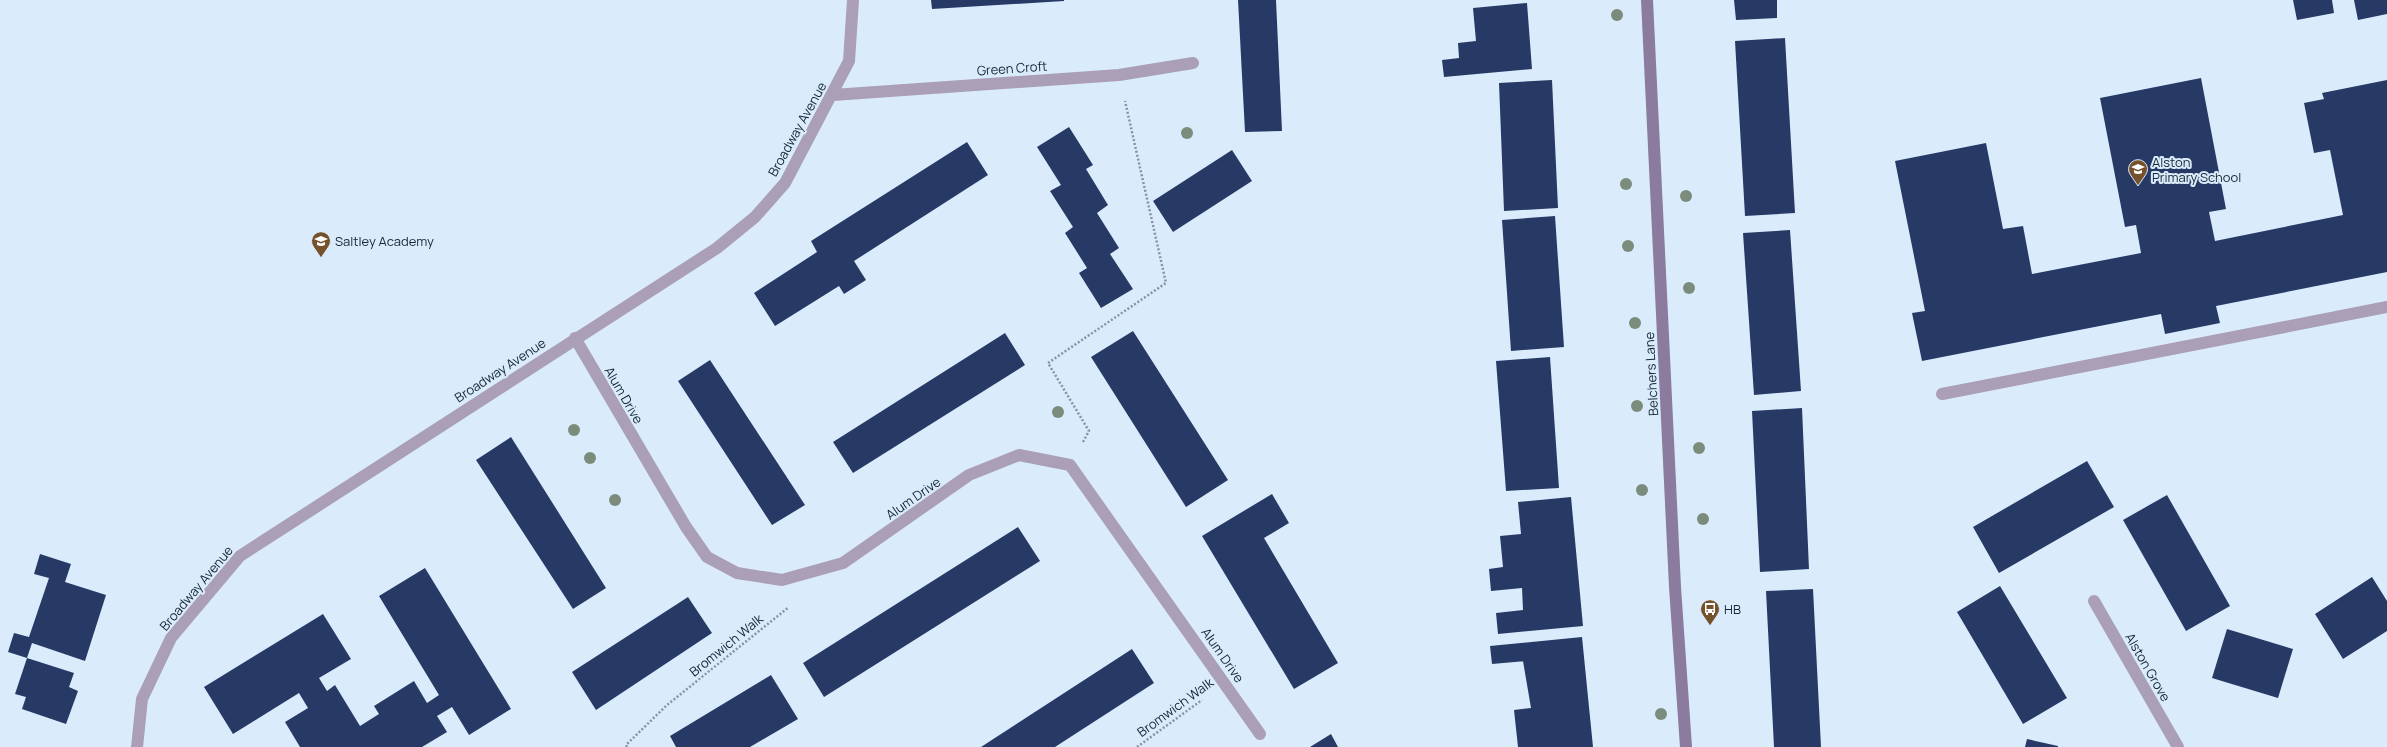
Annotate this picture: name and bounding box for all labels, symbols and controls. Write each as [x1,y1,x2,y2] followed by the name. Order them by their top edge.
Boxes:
[976,57,1048,79] street label: Green Croft
[764,78,831,180] street label: Broadway Avenue
[2152,153,2241,186] place label: Alston Primary School
[2127,158,2149,186] school or university icon: Alston Primary School
[310,230,332,258] school or university icon: Saltley Academy
[335,232,434,250] place label: Saltley Academy
[1640,331,1662,416] street label: Belchers Lane
[451,334,549,406] street label: Broadway Avenue
[600,363,648,427] street label: Alum Drive
[882,472,944,523] street label: Alum Drive
[155,541,237,634] street label: Broadway Avenue
[1699,598,1721,626] bus stop icon: HB
[1724,600,1741,618] place label: HB
[685,609,767,680] street label: Bromwich Walk
[1198,624,1249,686] street label: Alum Drive
[2121,630,2175,705] street label: Alston Grove
[1133,673,1217,741] street label: Bromwich Walk

